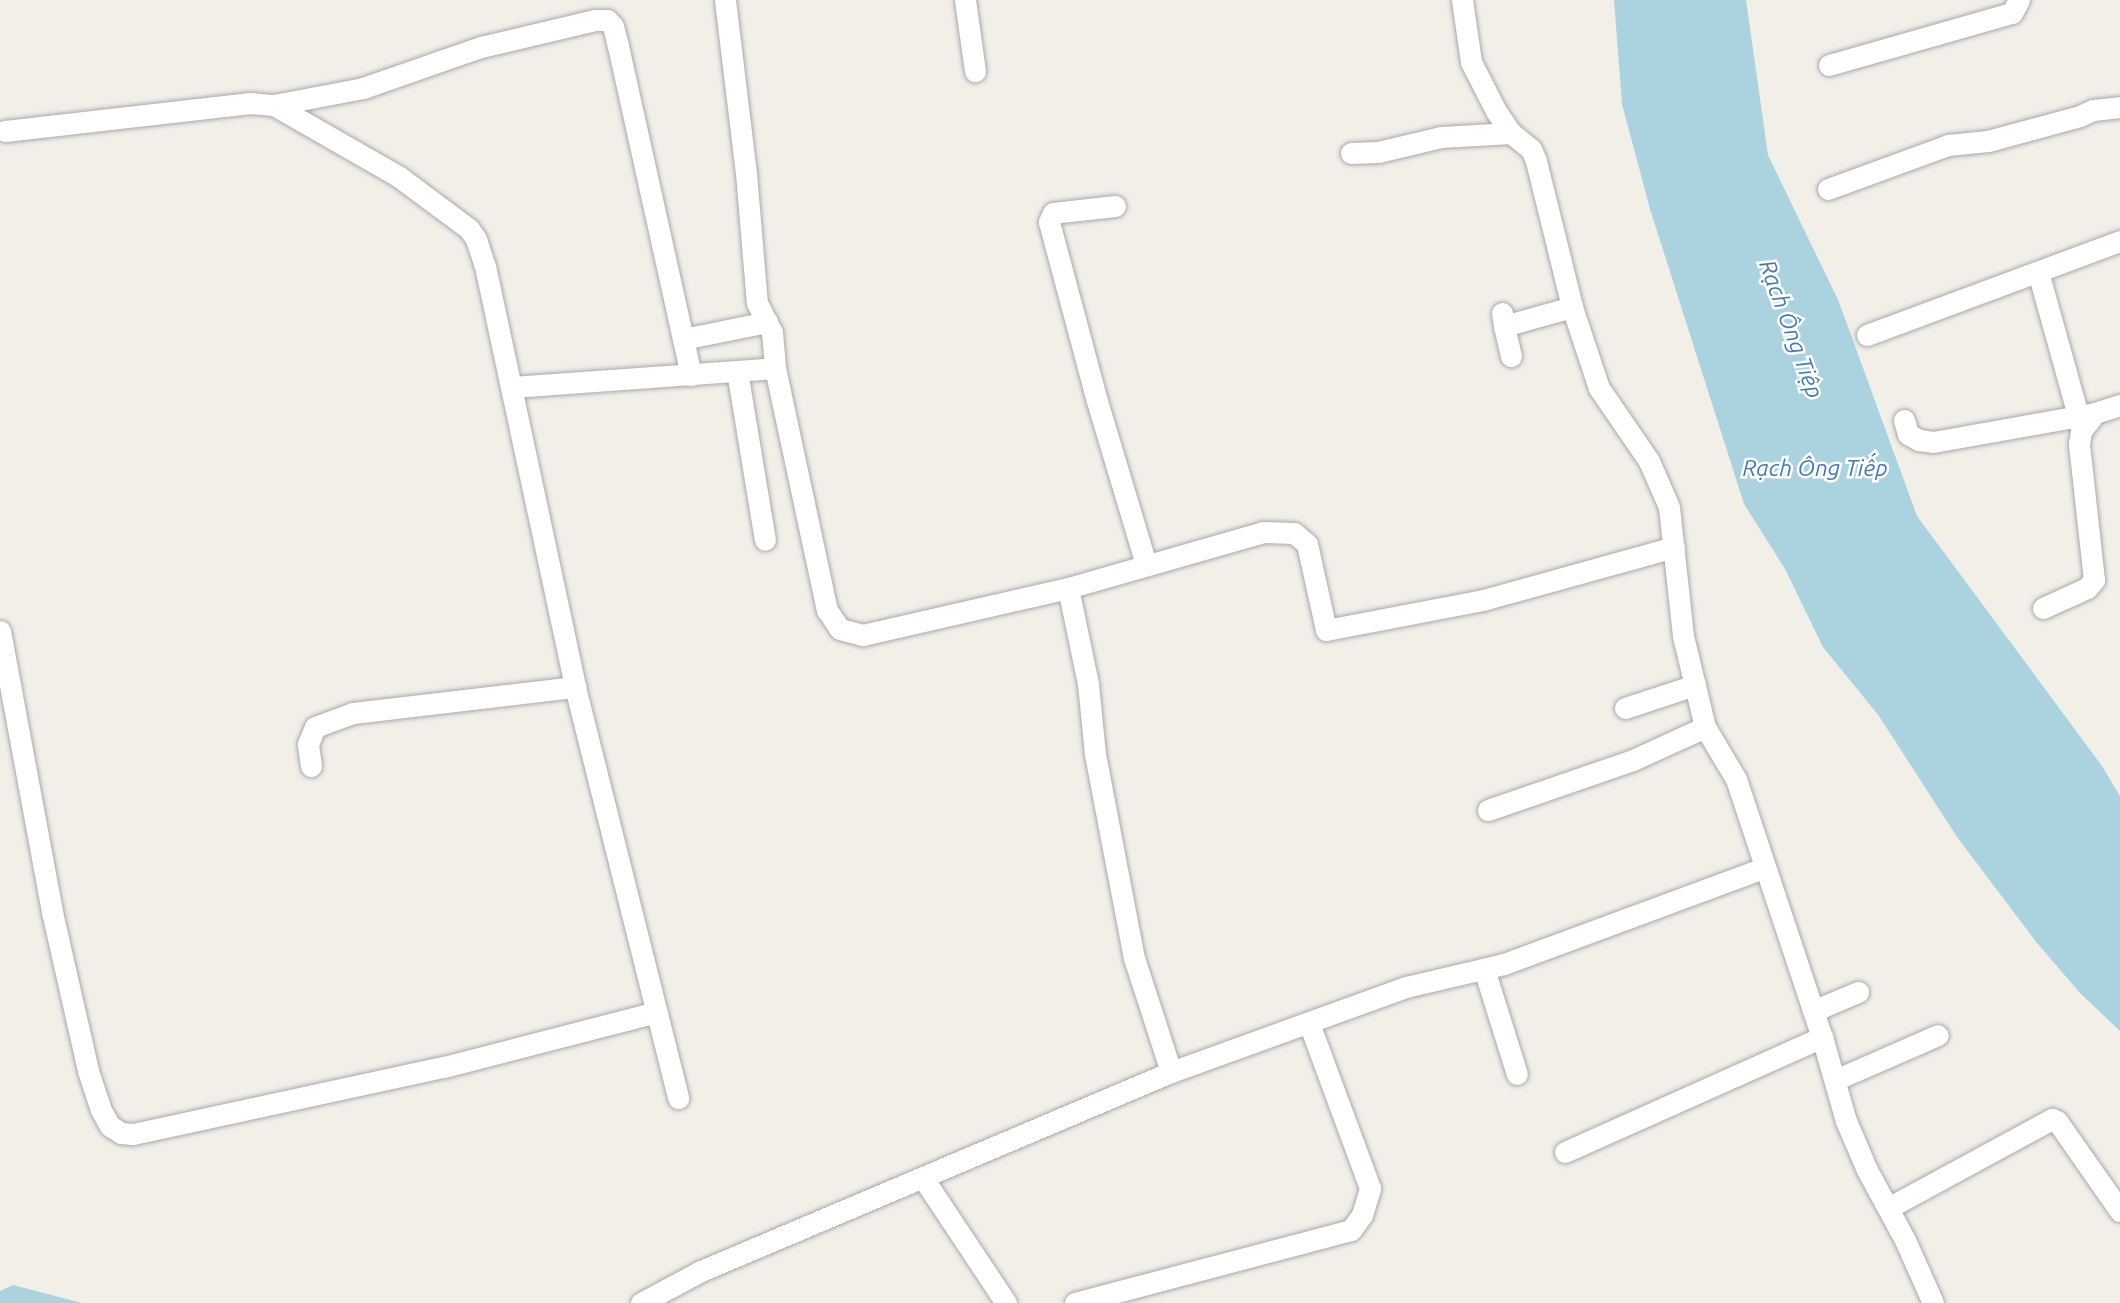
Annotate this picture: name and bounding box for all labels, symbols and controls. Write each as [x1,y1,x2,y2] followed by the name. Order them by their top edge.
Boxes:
[1753,256,1829,402] water label: Rạch Ông Tiệp
[1743,454,1887,482] water label: Rạch Ông Tiếp

